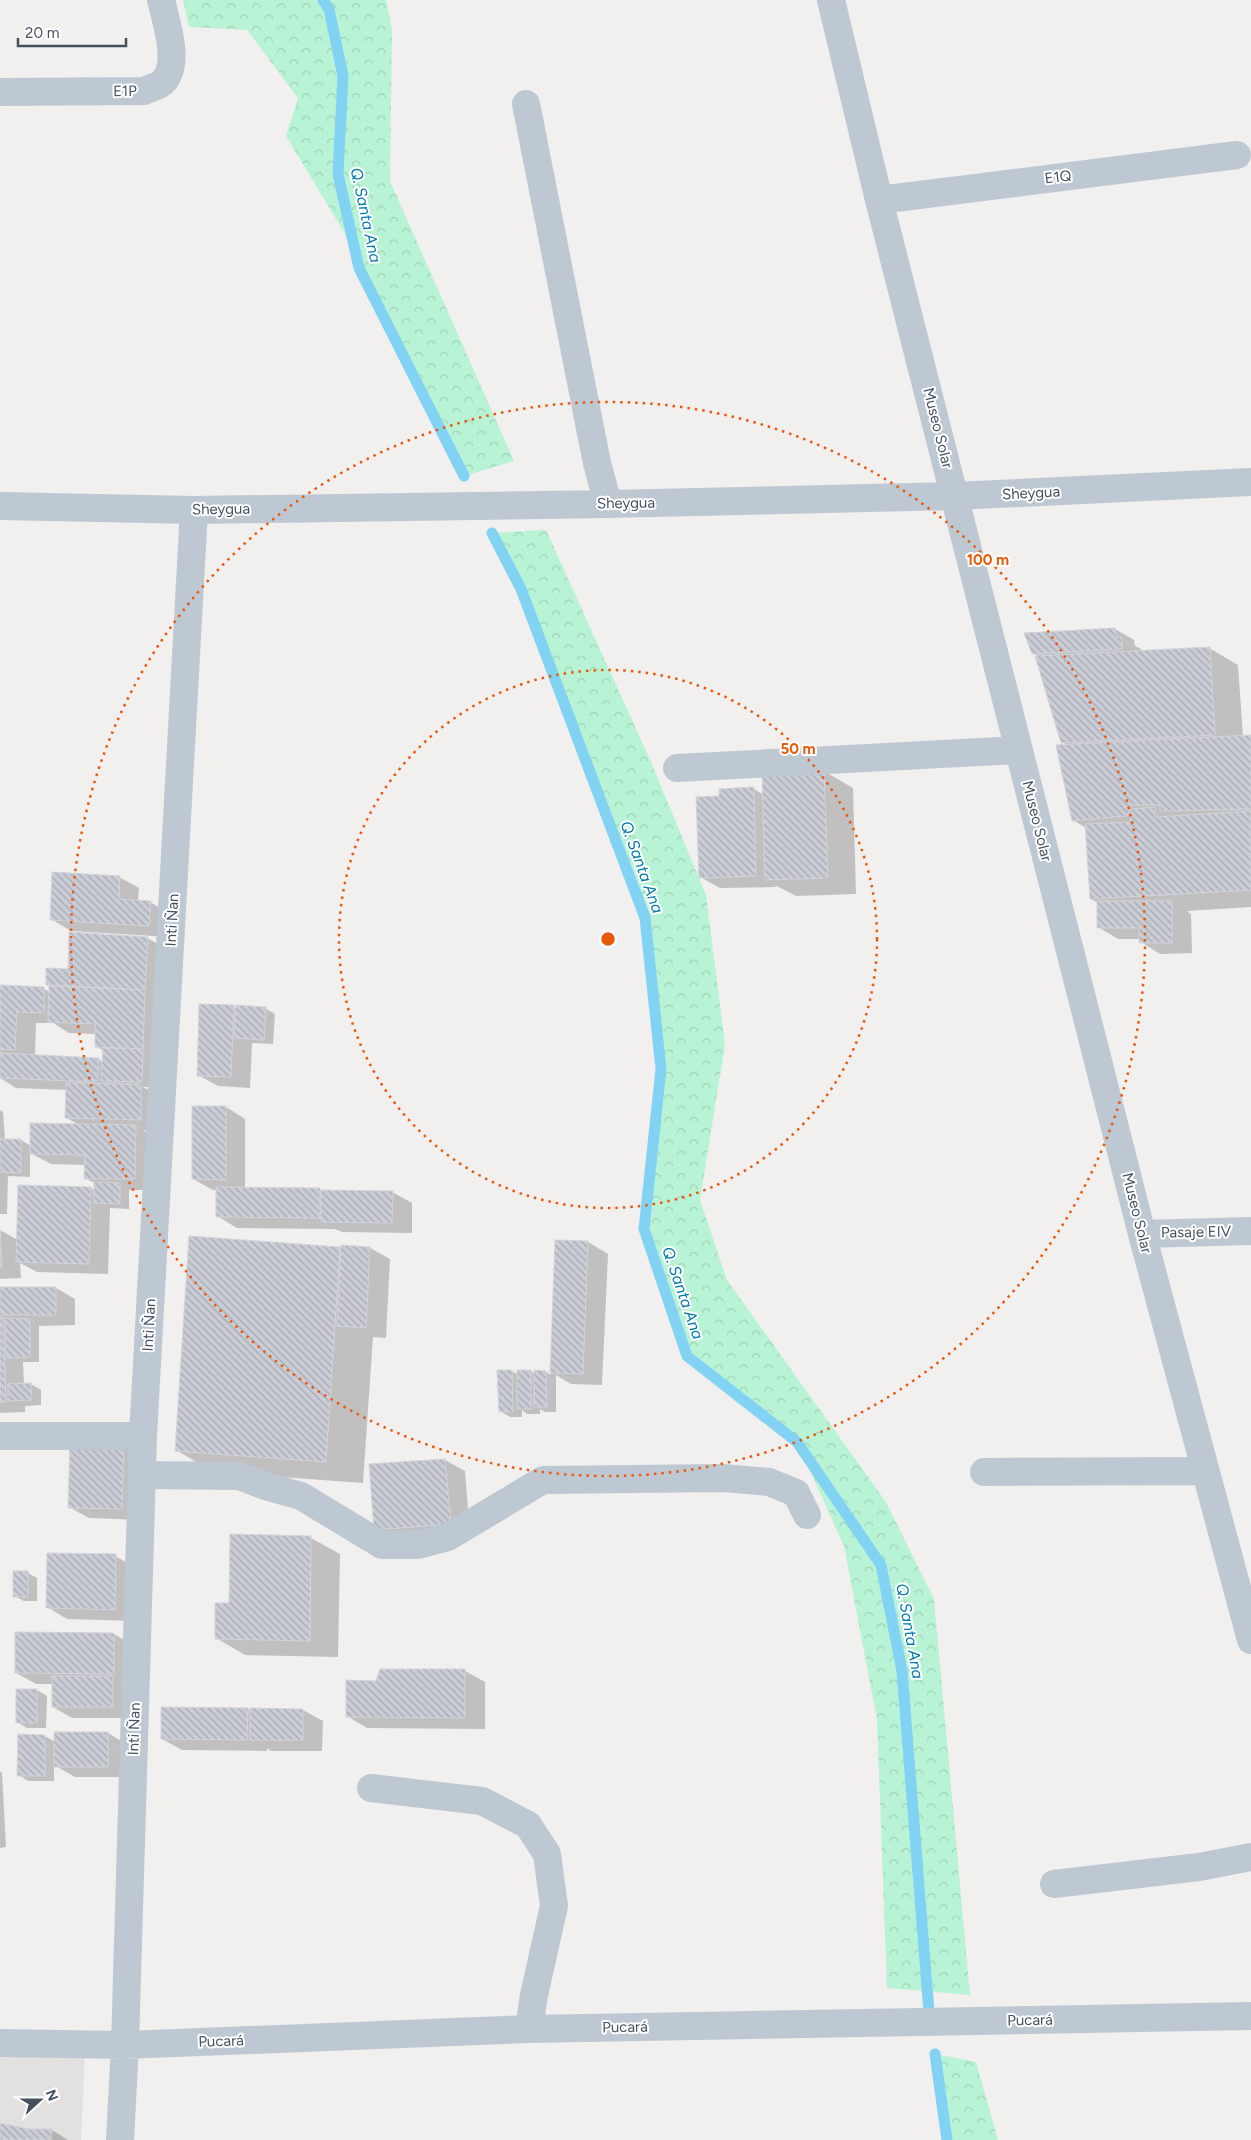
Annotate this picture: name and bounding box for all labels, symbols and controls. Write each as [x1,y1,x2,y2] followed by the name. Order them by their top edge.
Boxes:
[18,15,125,47] scale bar
[25,24,59,42] text: 20 m
[113,82,137,100] street label: E1P
[347,166,385,264] water label: Q. Santa Ana
[1044,166,1072,188] street label: E1Q
[919,386,957,470] street label: Museo Solar
[1002,482,1060,504] street label: Sheygua
[597,493,655,513] street label: Sheygua
[192,499,250,519] street label: Sheygua
[967,551,1009,569] text: 100 m
[780,740,816,758] text: 50 m
[1018,779,1056,863] street label: Museo Solar
[617,818,667,916] water label: Q. Santa Ana
[162,893,182,947] street label: Inti Ñan
[599,930,617,948] centre of rings
[1118,1171,1156,1255] street label: Museo Solar
[1161,1222,1232,1242] street label: Pasaje EIV
[658,1244,708,1342] water label: Q. Santa Ana
[139,1298,159,1352] street label: Inti Ñan
[892,1582,928,1680] water label: Q. Santa Ana
[124,1702,144,1756] street label: Inti Ñan
[1007,2011,1053,2029] street label: Pucará
[602,2018,648,2036] street label: Pucará
[198,2031,244,2051] street label: Pucará
[15,2075,65,2125] north arrow
[42,2087,62,2104] text: N

